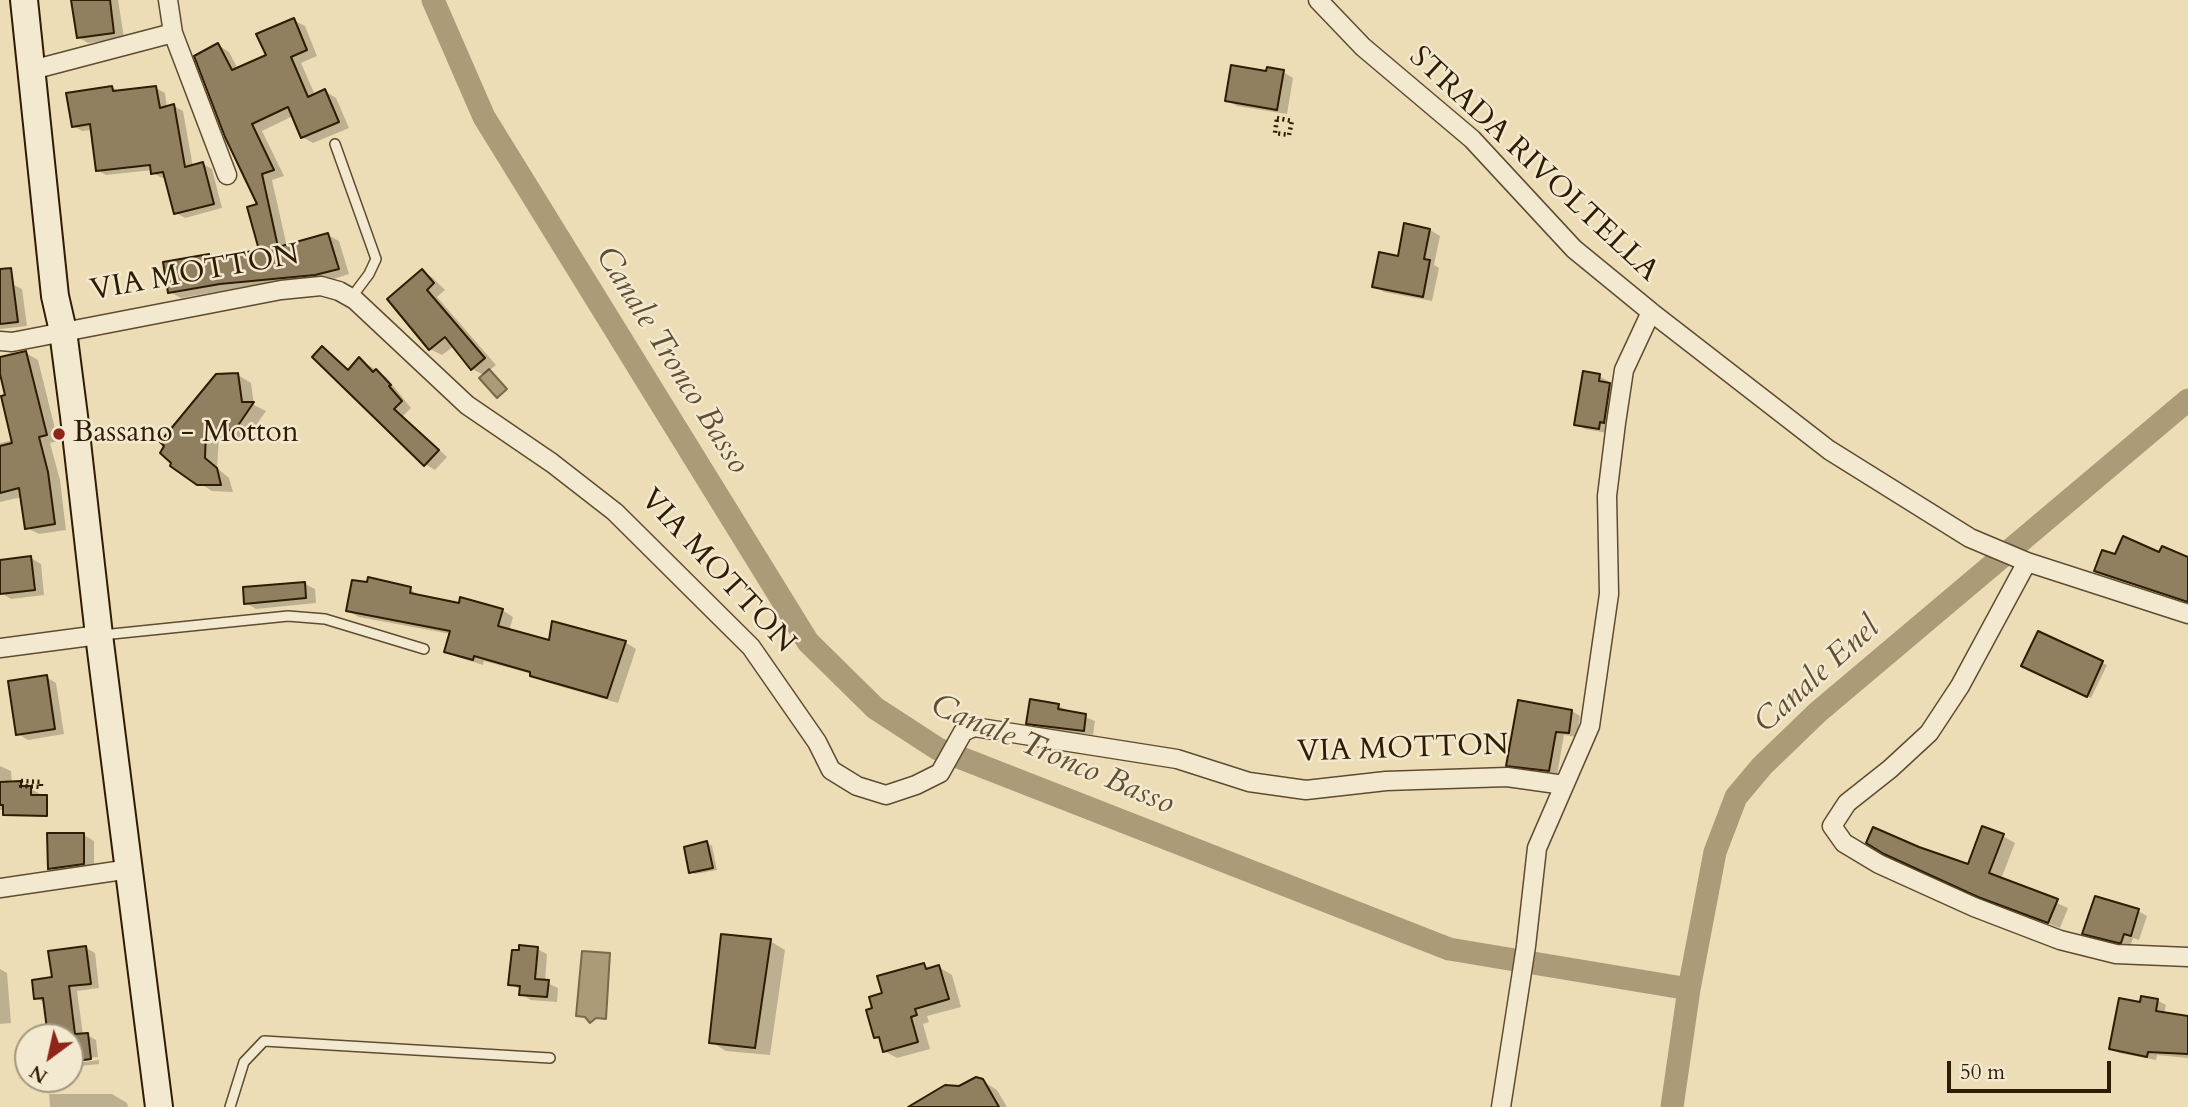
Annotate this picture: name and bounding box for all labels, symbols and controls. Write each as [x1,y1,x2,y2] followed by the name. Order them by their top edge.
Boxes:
[1401,40,1665,290] street label: STRADA RIVOLTELLA
[88,238,302,310] street label: VIA MOTTON
[586,240,756,482] water label: Canale Tronco Basso
[73,416,299,452] place label: Bassano - Motton
[51,426,67,442] marker: Bassano - Motton
[632,482,802,662] street label: VIA MOTTON
[1747,610,1889,742] water label: Canale Enel
[925,687,1179,825] water label: Canale Tronco Basso
[1297,728,1509,772] street label: VIA MOTTON
[14,1023,84,1093] north arrow
[1950,1048,2114,1092] scale bar
[1960,1058,2005,1087] text: 50 m
[25,1059,53,1089] text: N

